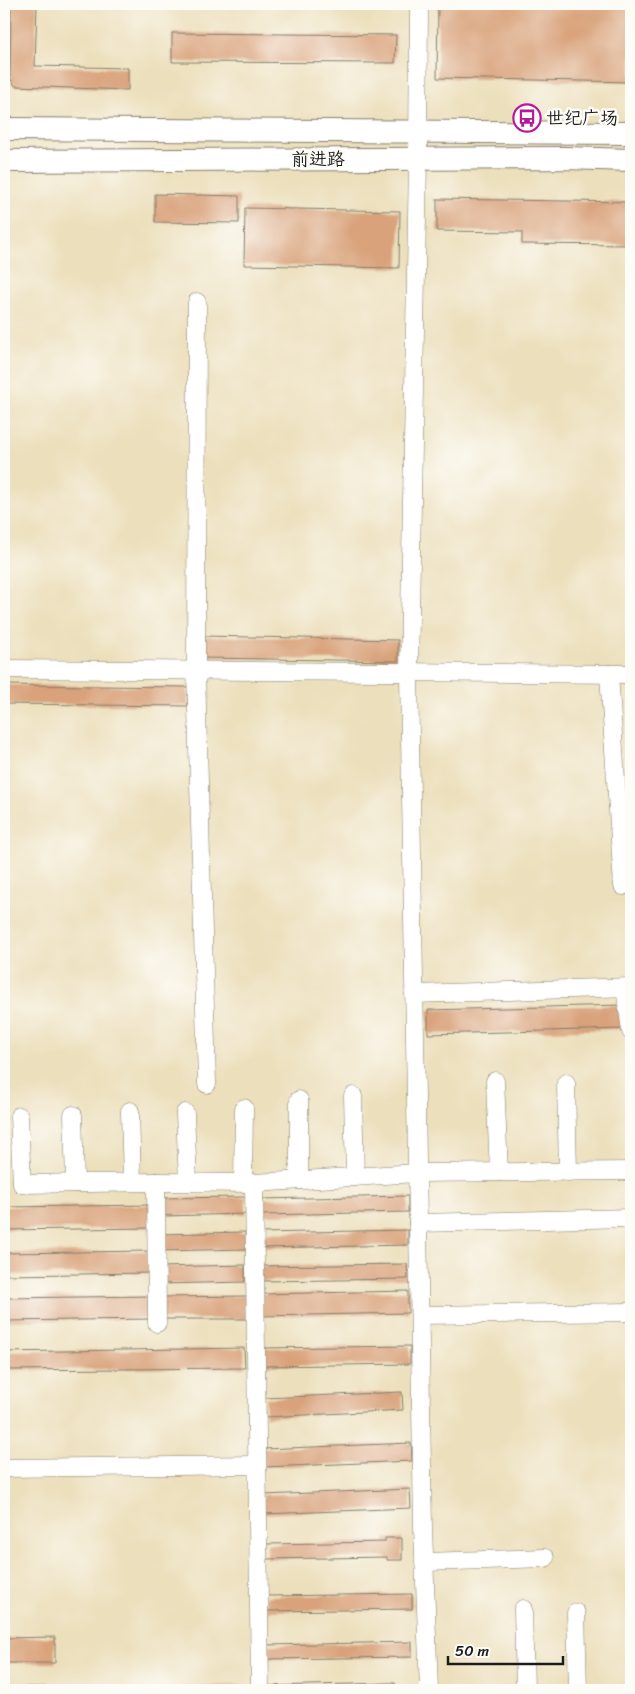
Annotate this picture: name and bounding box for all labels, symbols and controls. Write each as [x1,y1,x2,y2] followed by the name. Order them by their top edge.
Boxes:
[546,102,618,134] place label: 世纪广场
[512,103,542,133] bus stop icon: 世纪广场
[291,143,345,175] street label: 前进路
[448,1634,562,1666] scale bar
[455,1638,490,1664] text: 50 m

